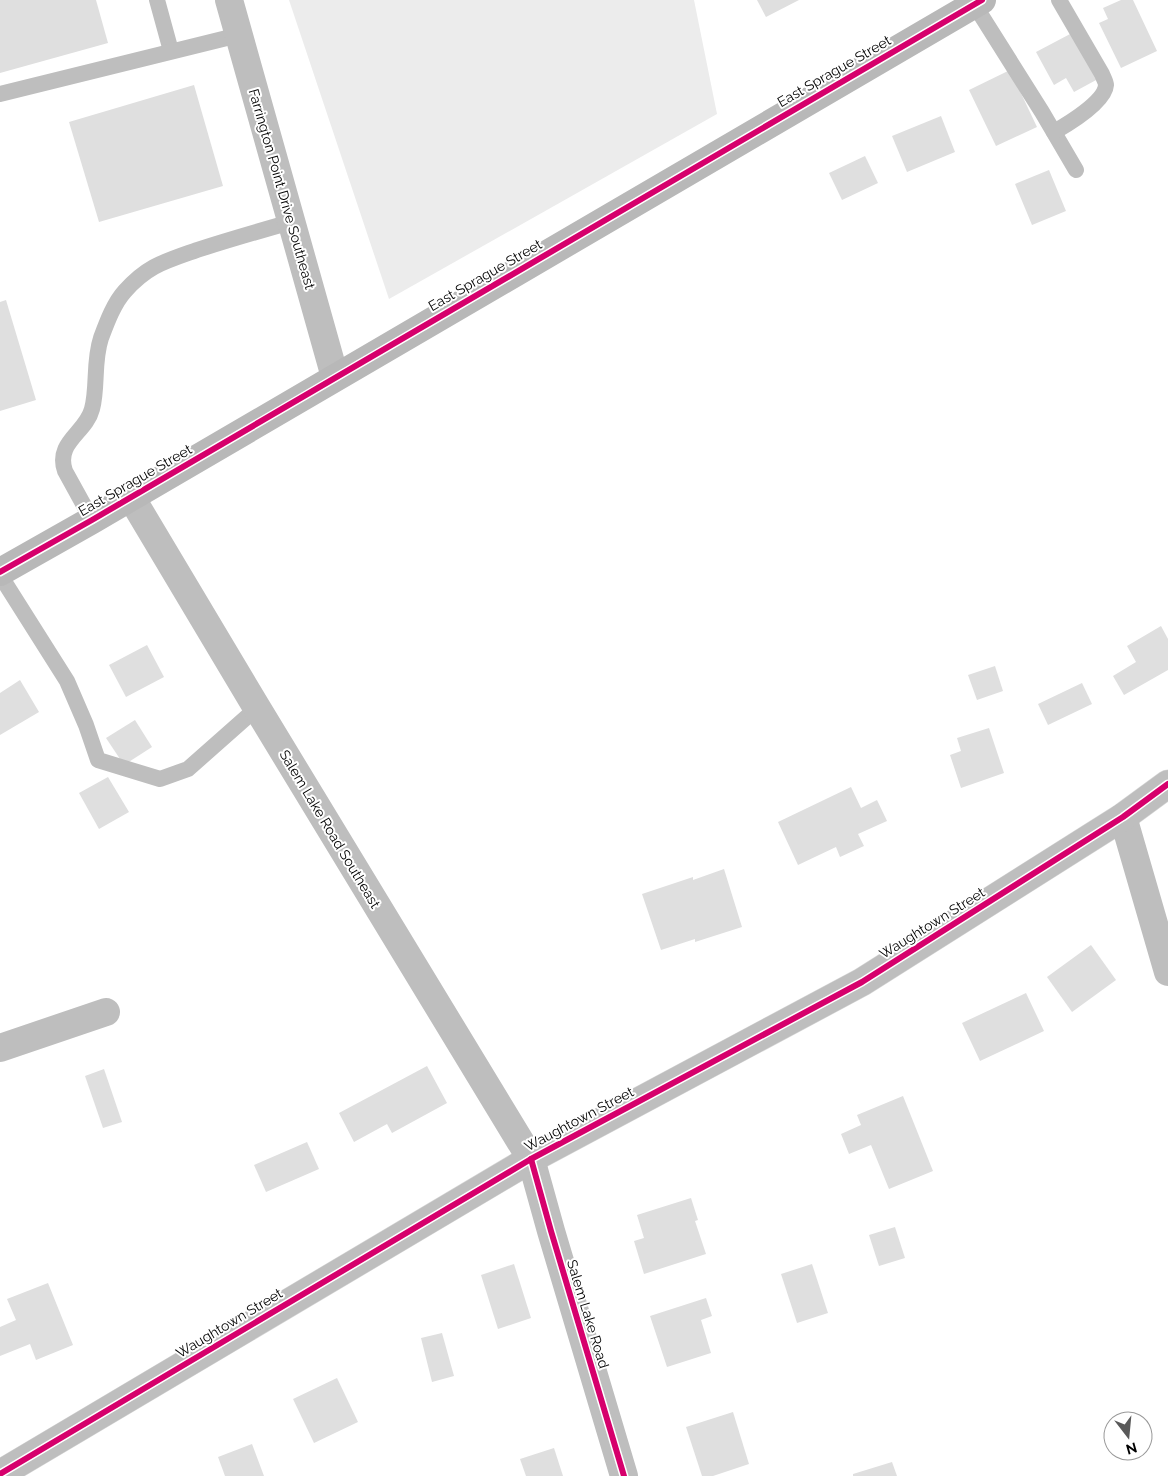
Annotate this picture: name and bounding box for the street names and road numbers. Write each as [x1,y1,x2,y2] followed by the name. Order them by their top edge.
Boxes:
[774,32,894,110] street label: East Sprague Street
[246,87,318,291] street label: Farrington Point Drive Southeast
[425,236,545,314] street label: East Sprague Street
[75,441,195,519] street label: East Sprague Street
[276,747,384,911] street label: Salem Lake Road Southeast
[876,884,988,962] street label: Waughtown Street
[522,1083,637,1155] street label: Waughtown Street
[564,1258,612,1370] street label: Salem Lake Road
[173,1285,285,1361] street label: Waughtown Street

